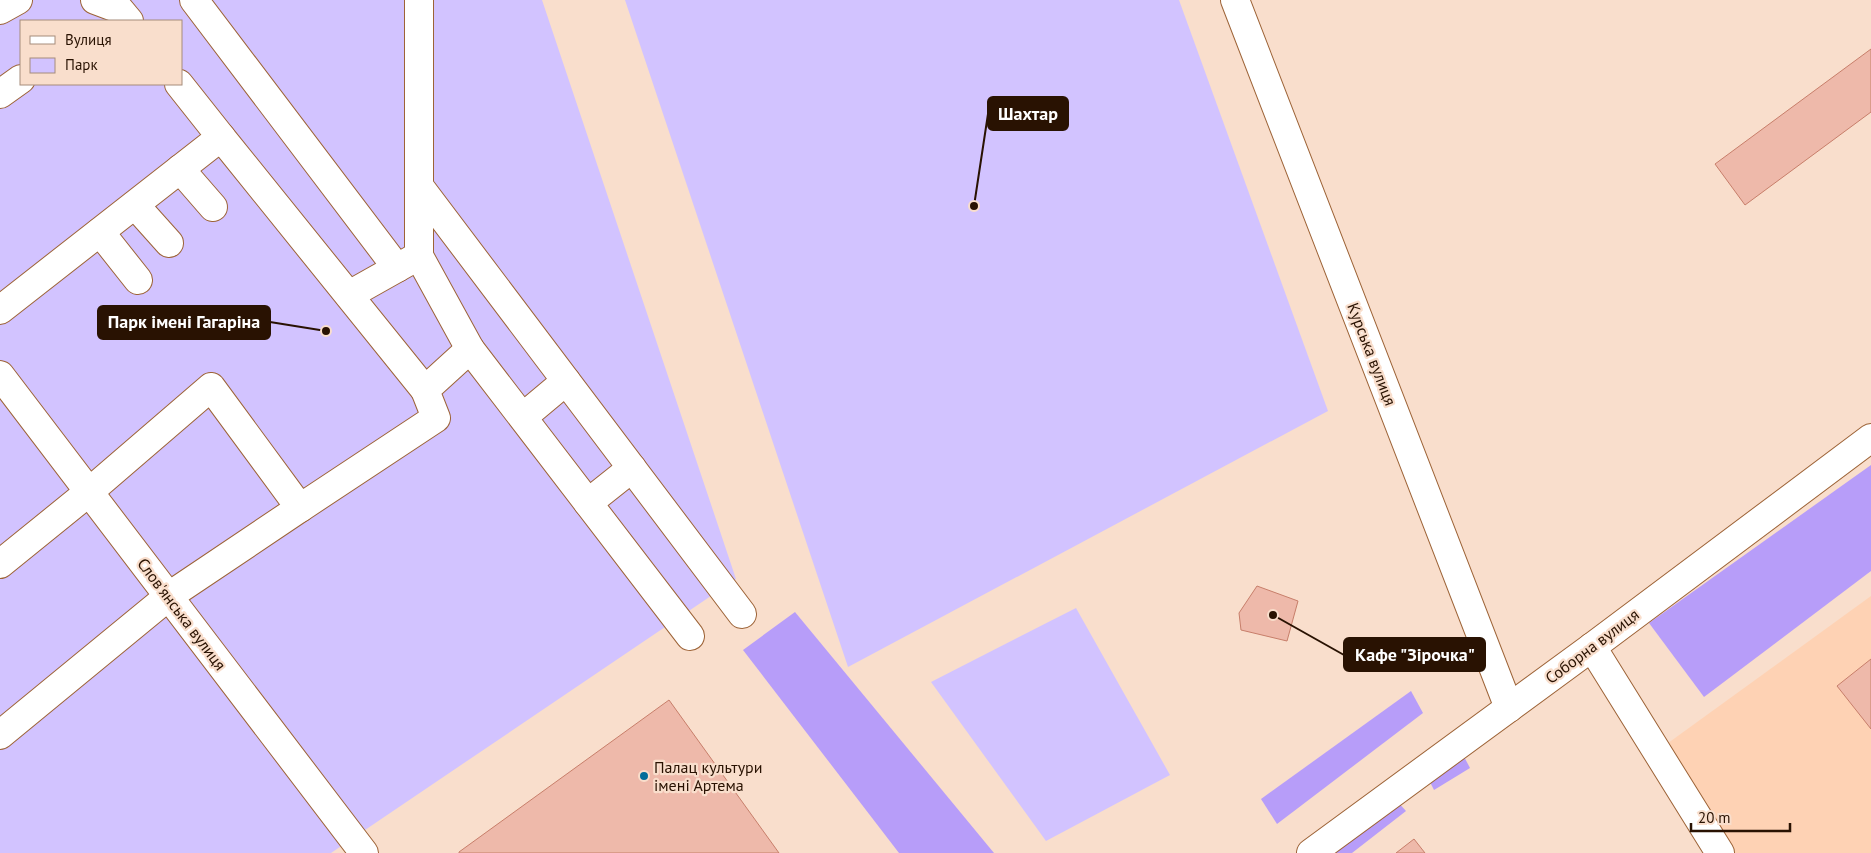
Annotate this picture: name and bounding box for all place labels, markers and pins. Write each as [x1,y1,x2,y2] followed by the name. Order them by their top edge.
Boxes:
[988,97,1068,130] callout: Шахтар
[98,306,270,339] callout: Парк імені Гагаріна
[1344,638,1485,671] callout: Кафе "Зірочка"
[654,757,763,795] place label: Палац культури імені Артема
[638,770,650,782] marker: Палац культури імені Артема

